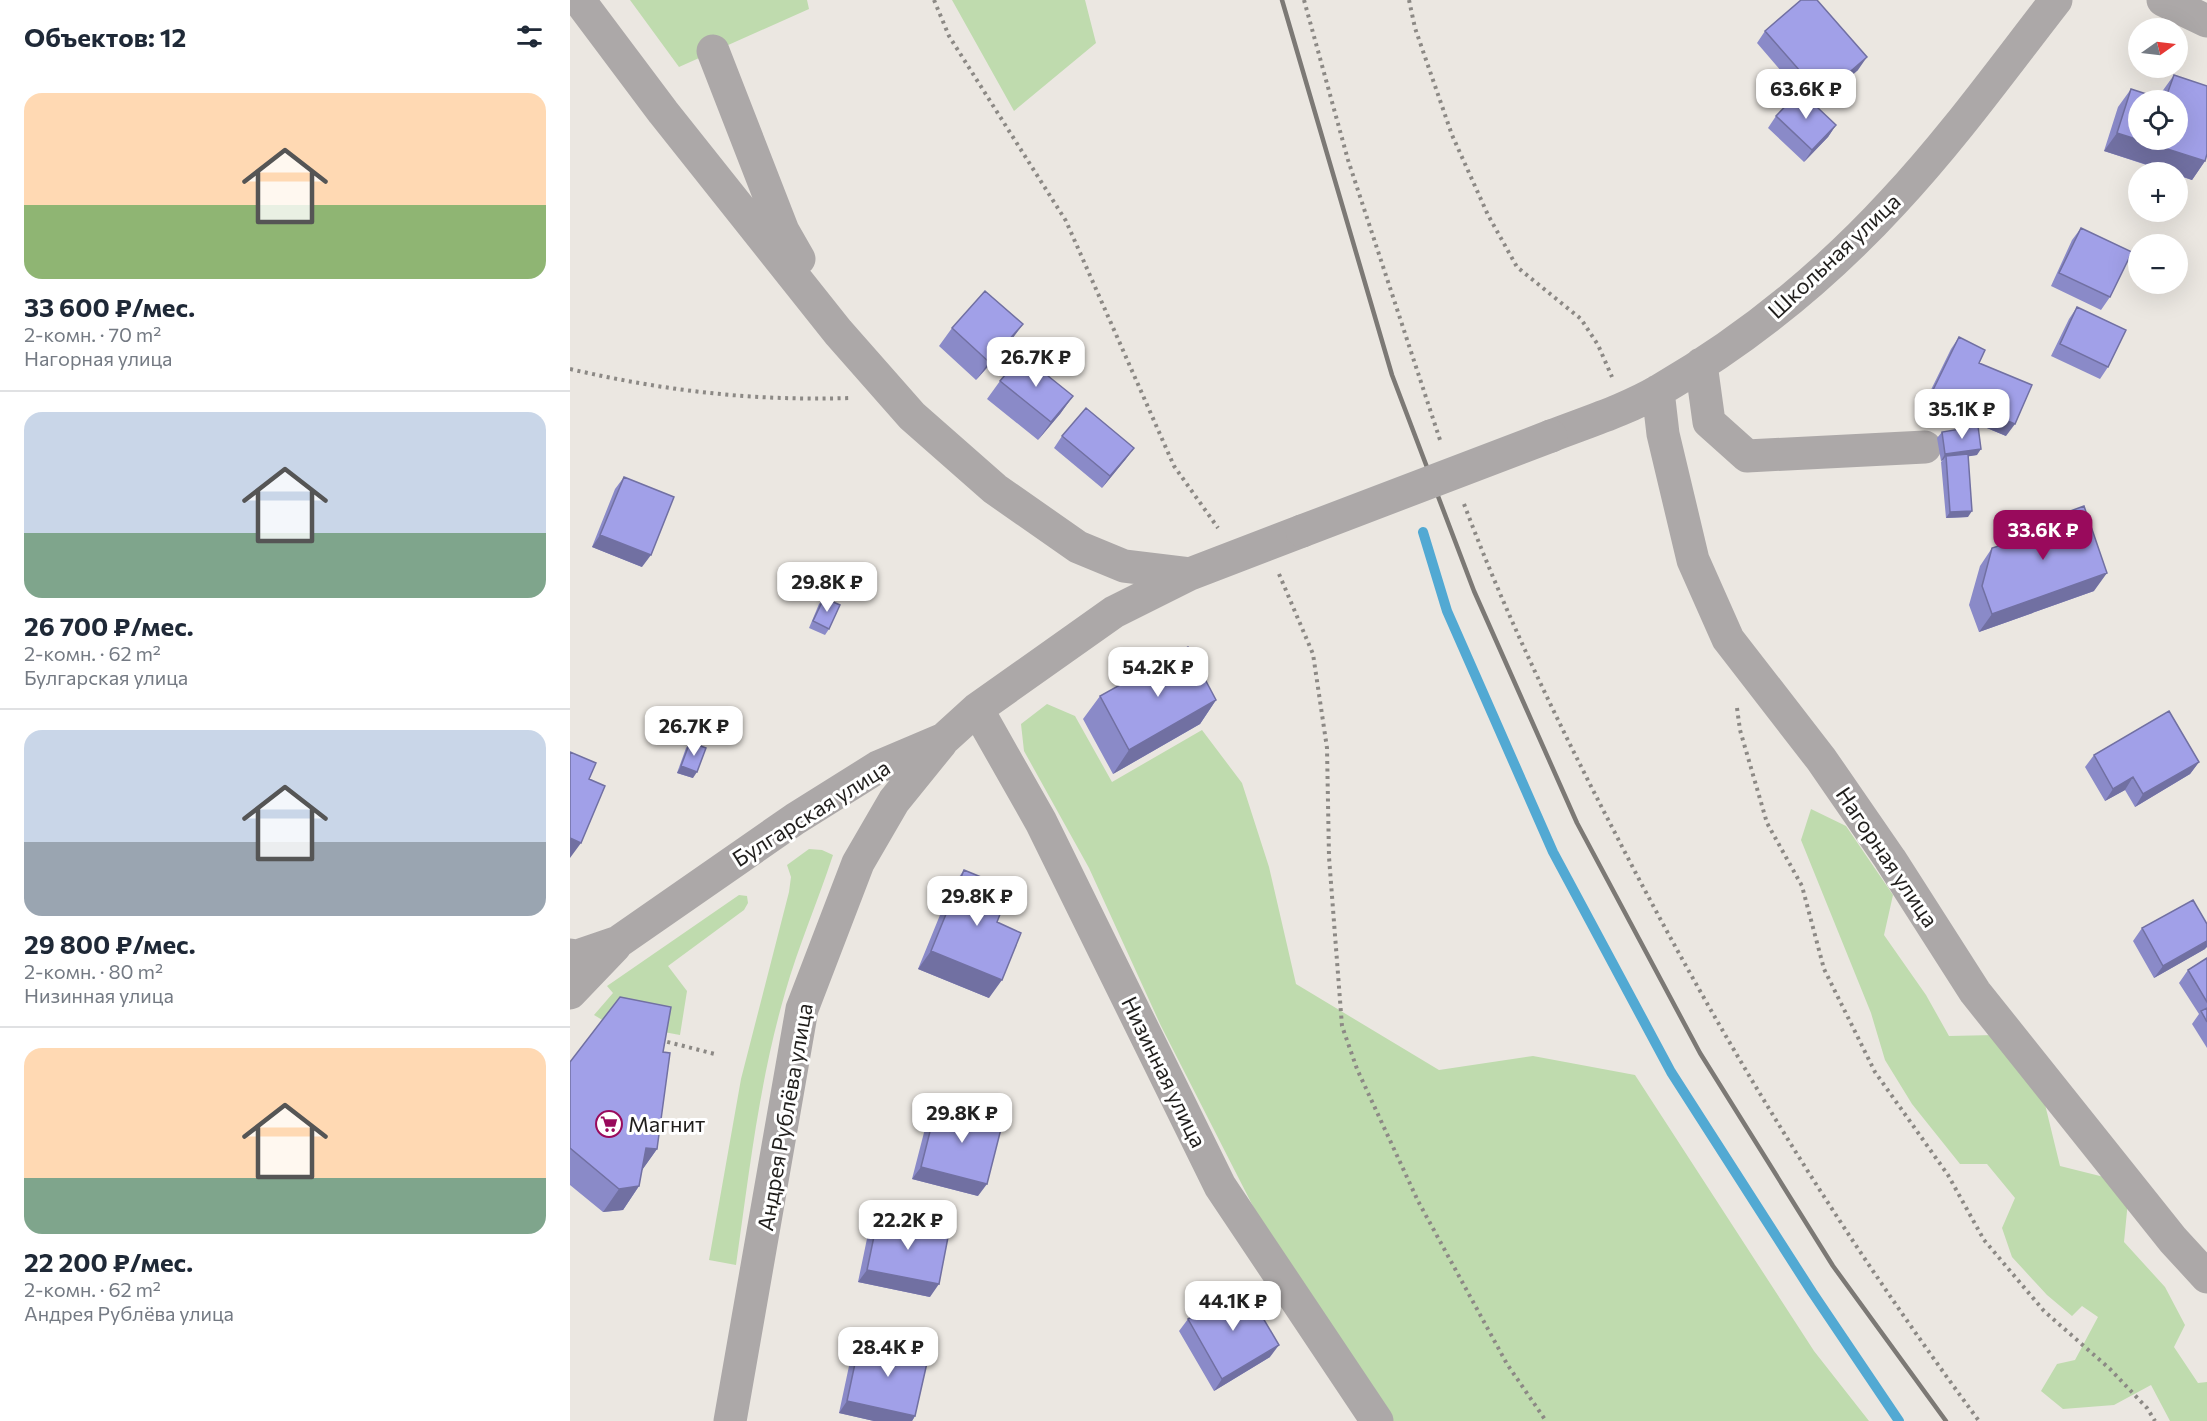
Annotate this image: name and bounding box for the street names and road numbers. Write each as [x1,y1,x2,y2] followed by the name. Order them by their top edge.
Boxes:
[1762,187,1905,324] street label: Школьная улица
[727,753,894,872] street label: Булгарская улица
[1831,781,1944,932] street label: Нагорная улица
[1116,992,1213,1152] street label: Низинная улица
[751,1001,818,1233] street label: Андрея Рублёва улица

